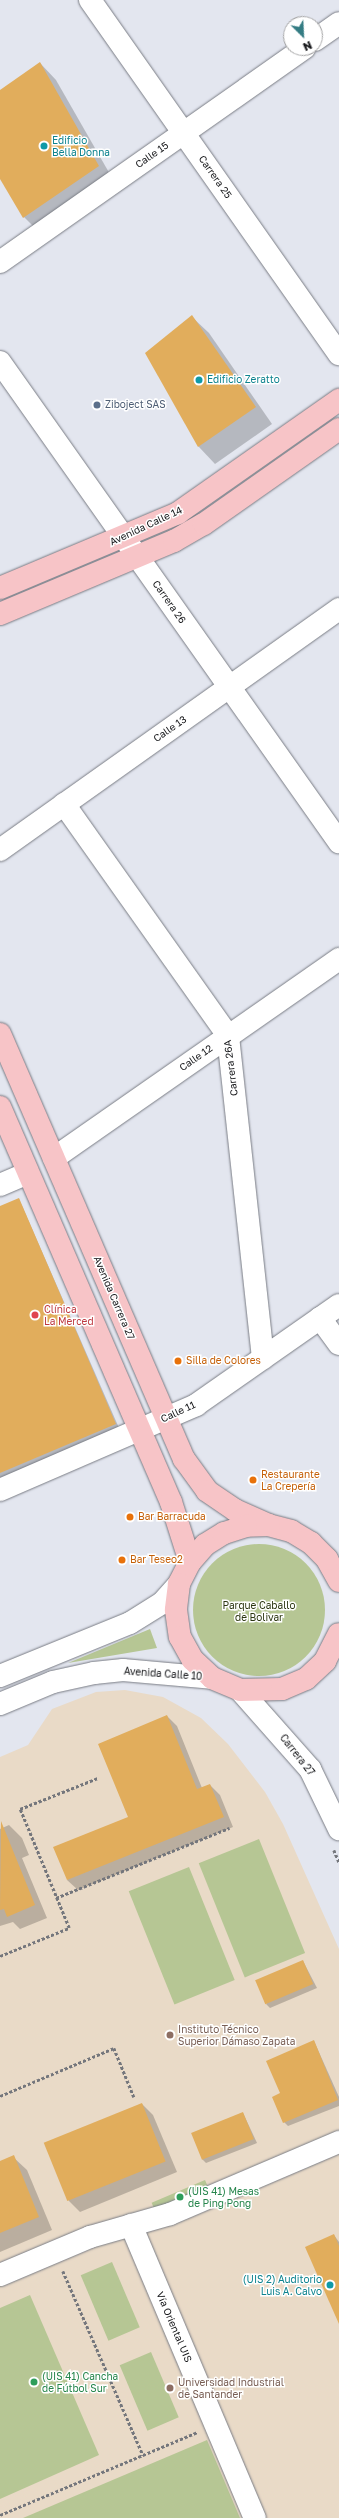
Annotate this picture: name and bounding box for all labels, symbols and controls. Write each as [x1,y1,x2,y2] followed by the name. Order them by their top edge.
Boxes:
[283,16,323,56] north arrow
[301,39,314,54] text: N
[52,134,110,158] place label: Edificio Bella Donna
[133,139,171,171] street label: Calle 15
[39,141,49,151] marker: Edificio Bella Donna
[196,153,234,201] street label: Carrera 25
[207,374,280,386] place label: Edificio Zeratto
[194,375,204,385] marker: Edificio Zeratto
[105,399,166,411] place label: Ziboject SAS
[92,400,102,410] marker: Ziboject SAS
[108,504,184,548] street label: Avenida Calle 14
[150,578,188,626] street label: Carrera 26
[151,713,189,745] street label: Calle 13
[222,1039,240,1097] street label: Carrera 26A
[177,1042,215,1074] street label: Calle 12
[91,1254,137,1342] street label: Avenida Carrera 27
[44,1303,94,1326] place label: Clínica La Merced
[29,1309,41,1321] marker: Clínica La Merced
[186,1355,261,1367] place label: Silla de Colores
[173,1356,183,1366] marker: Silla de Colores
[159,1399,197,1425] street label: Calle 11
[261,1468,320,1492] place label: Restaurante La Crepería
[248,1475,258,1485] marker: Restaurante La Crepería
[138,1511,206,1523] place label: Bar Barracuda
[125,1512,135,1522] marker: Bar Barracuda
[130,1554,183,1566] place label: Bar Teseo2
[117,1555,127,1565] marker: Bar Teseo2
[223,1599,295,1622] park label: Parque Caballo de Bolivar
[123,1665,203,1683] street label: Avenida Calle 10
[277,1732,317,1778] street label: Carrera 27
[178,2023,295,2046] place label: Instituto Técnico Superior Dámaso Zapata
[165,2030,175,2040] marker: Instituto Técnico Superior Dámaso Zapata
[188,2185,259,2208] place label: (UIS 41) Mesas de Ping Pong
[175,2192,185,2202] marker: (UIS 41) Mesas de Ping Pong
[243,2273,322,2296] place label: (UIS 2) Auditorio Luis A. Calvo
[325,2280,335,2290] marker: (UIS 2) Auditorio Luis A. Calvo
[154,2290,194,2364] street label: Vía Oriental UIS
[42,2370,118,2394] place label: (UIS 41) Cancha de Fútbol Sur
[178,2376,284,2400] place label: Universidad Industrial de Santander
[29,2377,39,2387] marker: (UIS 41) Cancha de Fútbol Sur
[165,2383,175,2393] marker: Universidad Industrial de Santander

